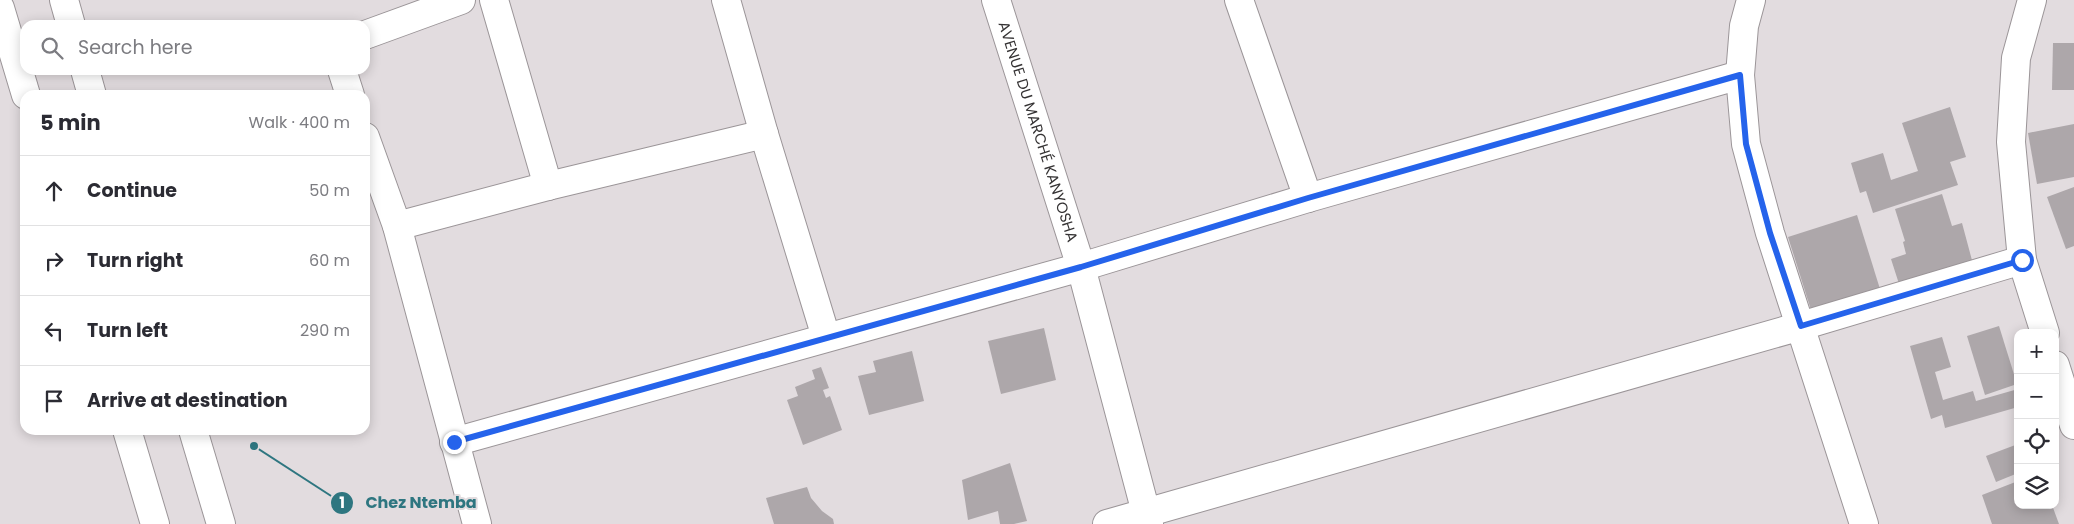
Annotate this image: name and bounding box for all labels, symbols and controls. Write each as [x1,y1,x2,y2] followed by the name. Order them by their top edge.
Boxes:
[993,18,1083,244] street label: AVENUE DU MARCHÉ KANYOSHA
[20,20,370,75] search box
[38,34,66,62] icon: search
[78,34,192,61] text: Search here
[40,108,101,137] text: 5 min
[249,111,350,134] text: Walk · 400 m
[40,177,68,205] icon: ahead
[87,177,177,204] text: Continue
[309,179,350,202] text: 50 m
[40,247,68,275] icon: right
[87,247,183,274] text: Turn right
[309,249,350,272] text: 60 m
[2011,249,2034,272] route start
[40,317,68,345] icon: left
[87,317,168,344] text: Turn left
[300,319,350,342] text: 290 m
[2014,329,2059,509] map controls
[2014,329,2059,374] button: +
[2014,374,2059,419] button: −
[40,387,68,415] icon: arrive
[87,387,288,414] text: Arrive at destination
[2014,419,2059,464] button: locate
[443,431,466,454] route end
[2014,464,2059,509] button: layers
[330,487,486,518] callout: Chez Ntemba
[365,491,477,514] text: Chez Ntemba
[339,492,345,513] text: 1

